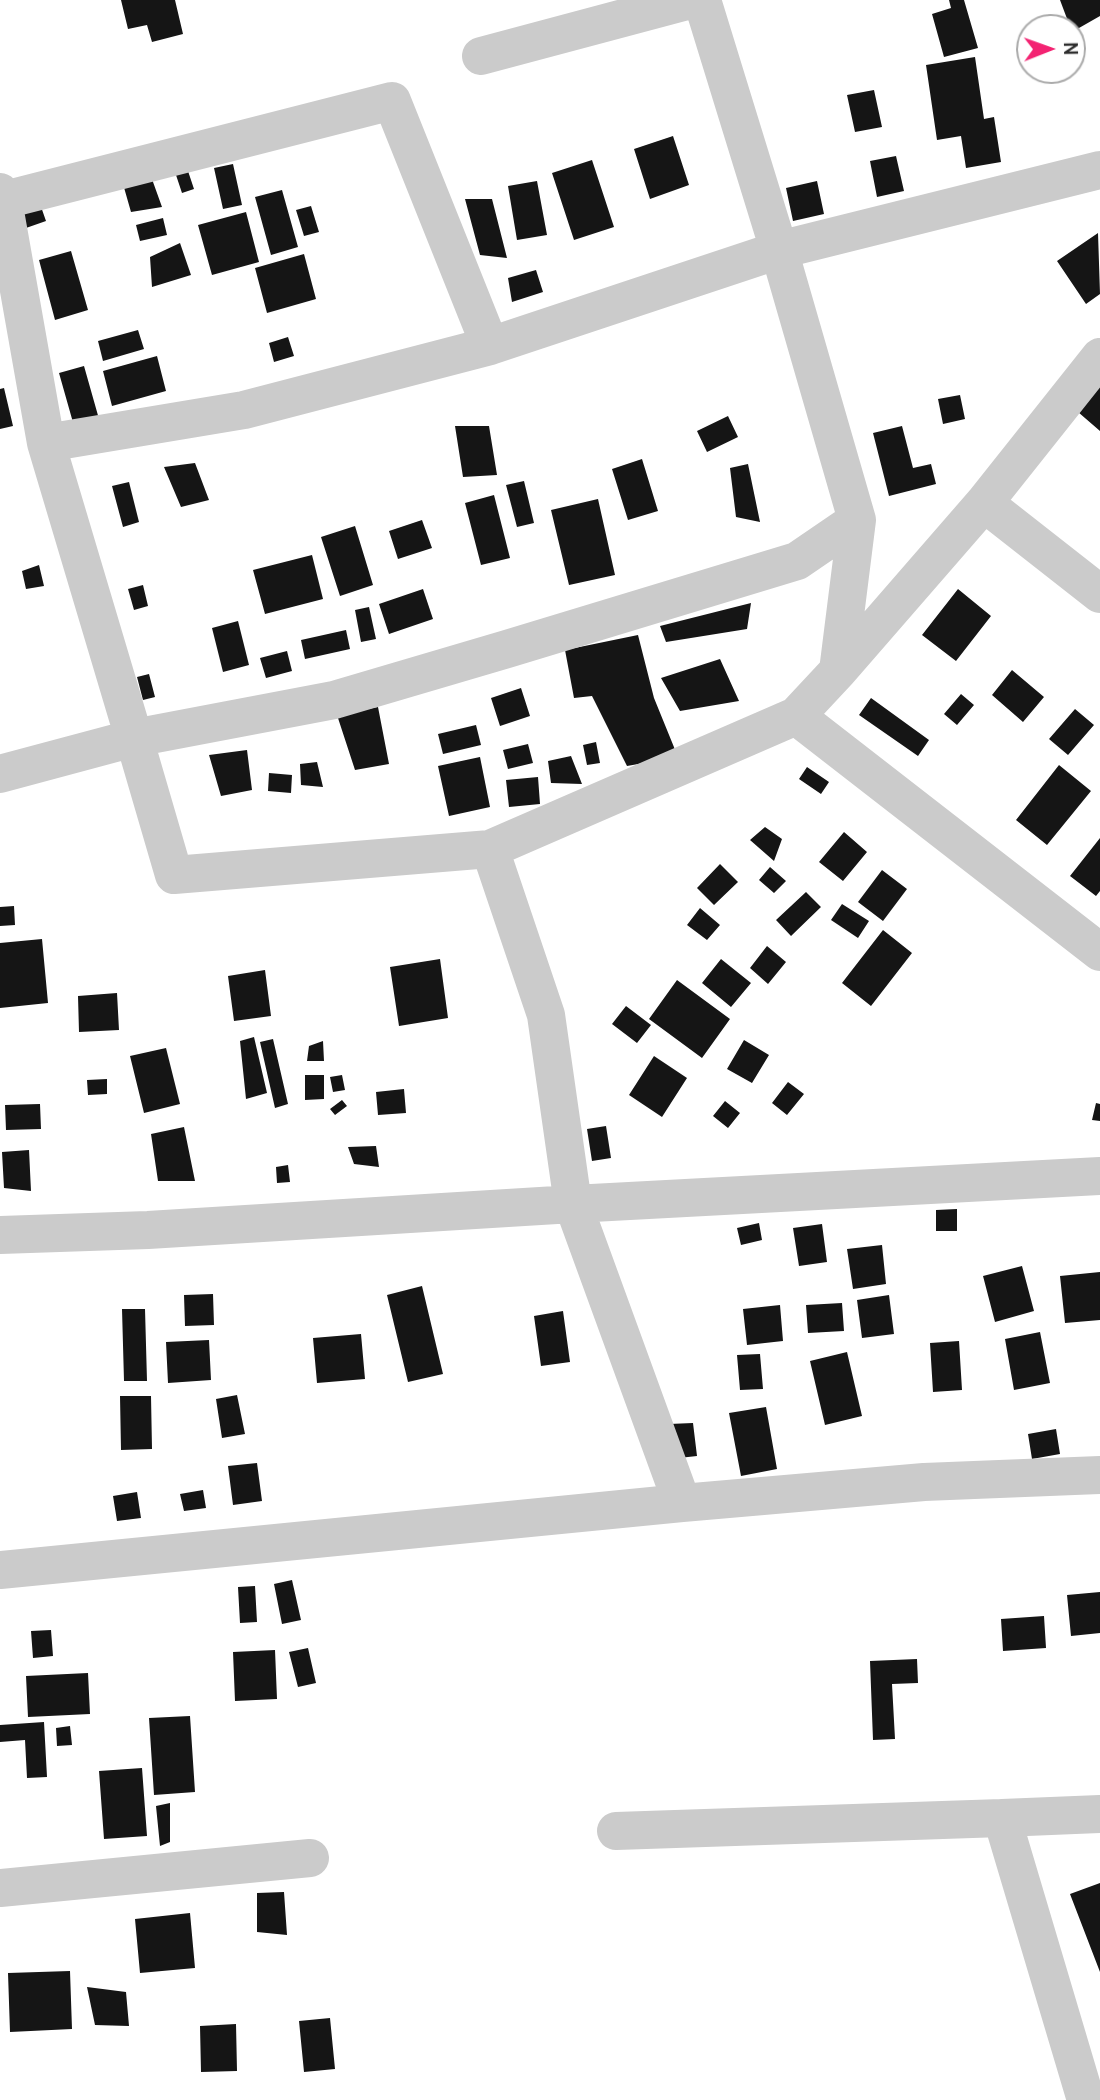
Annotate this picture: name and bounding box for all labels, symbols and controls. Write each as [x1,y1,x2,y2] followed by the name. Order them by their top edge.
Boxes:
[1016,14,1086,84] north arrow
[1059,42,1082,56] text: N

